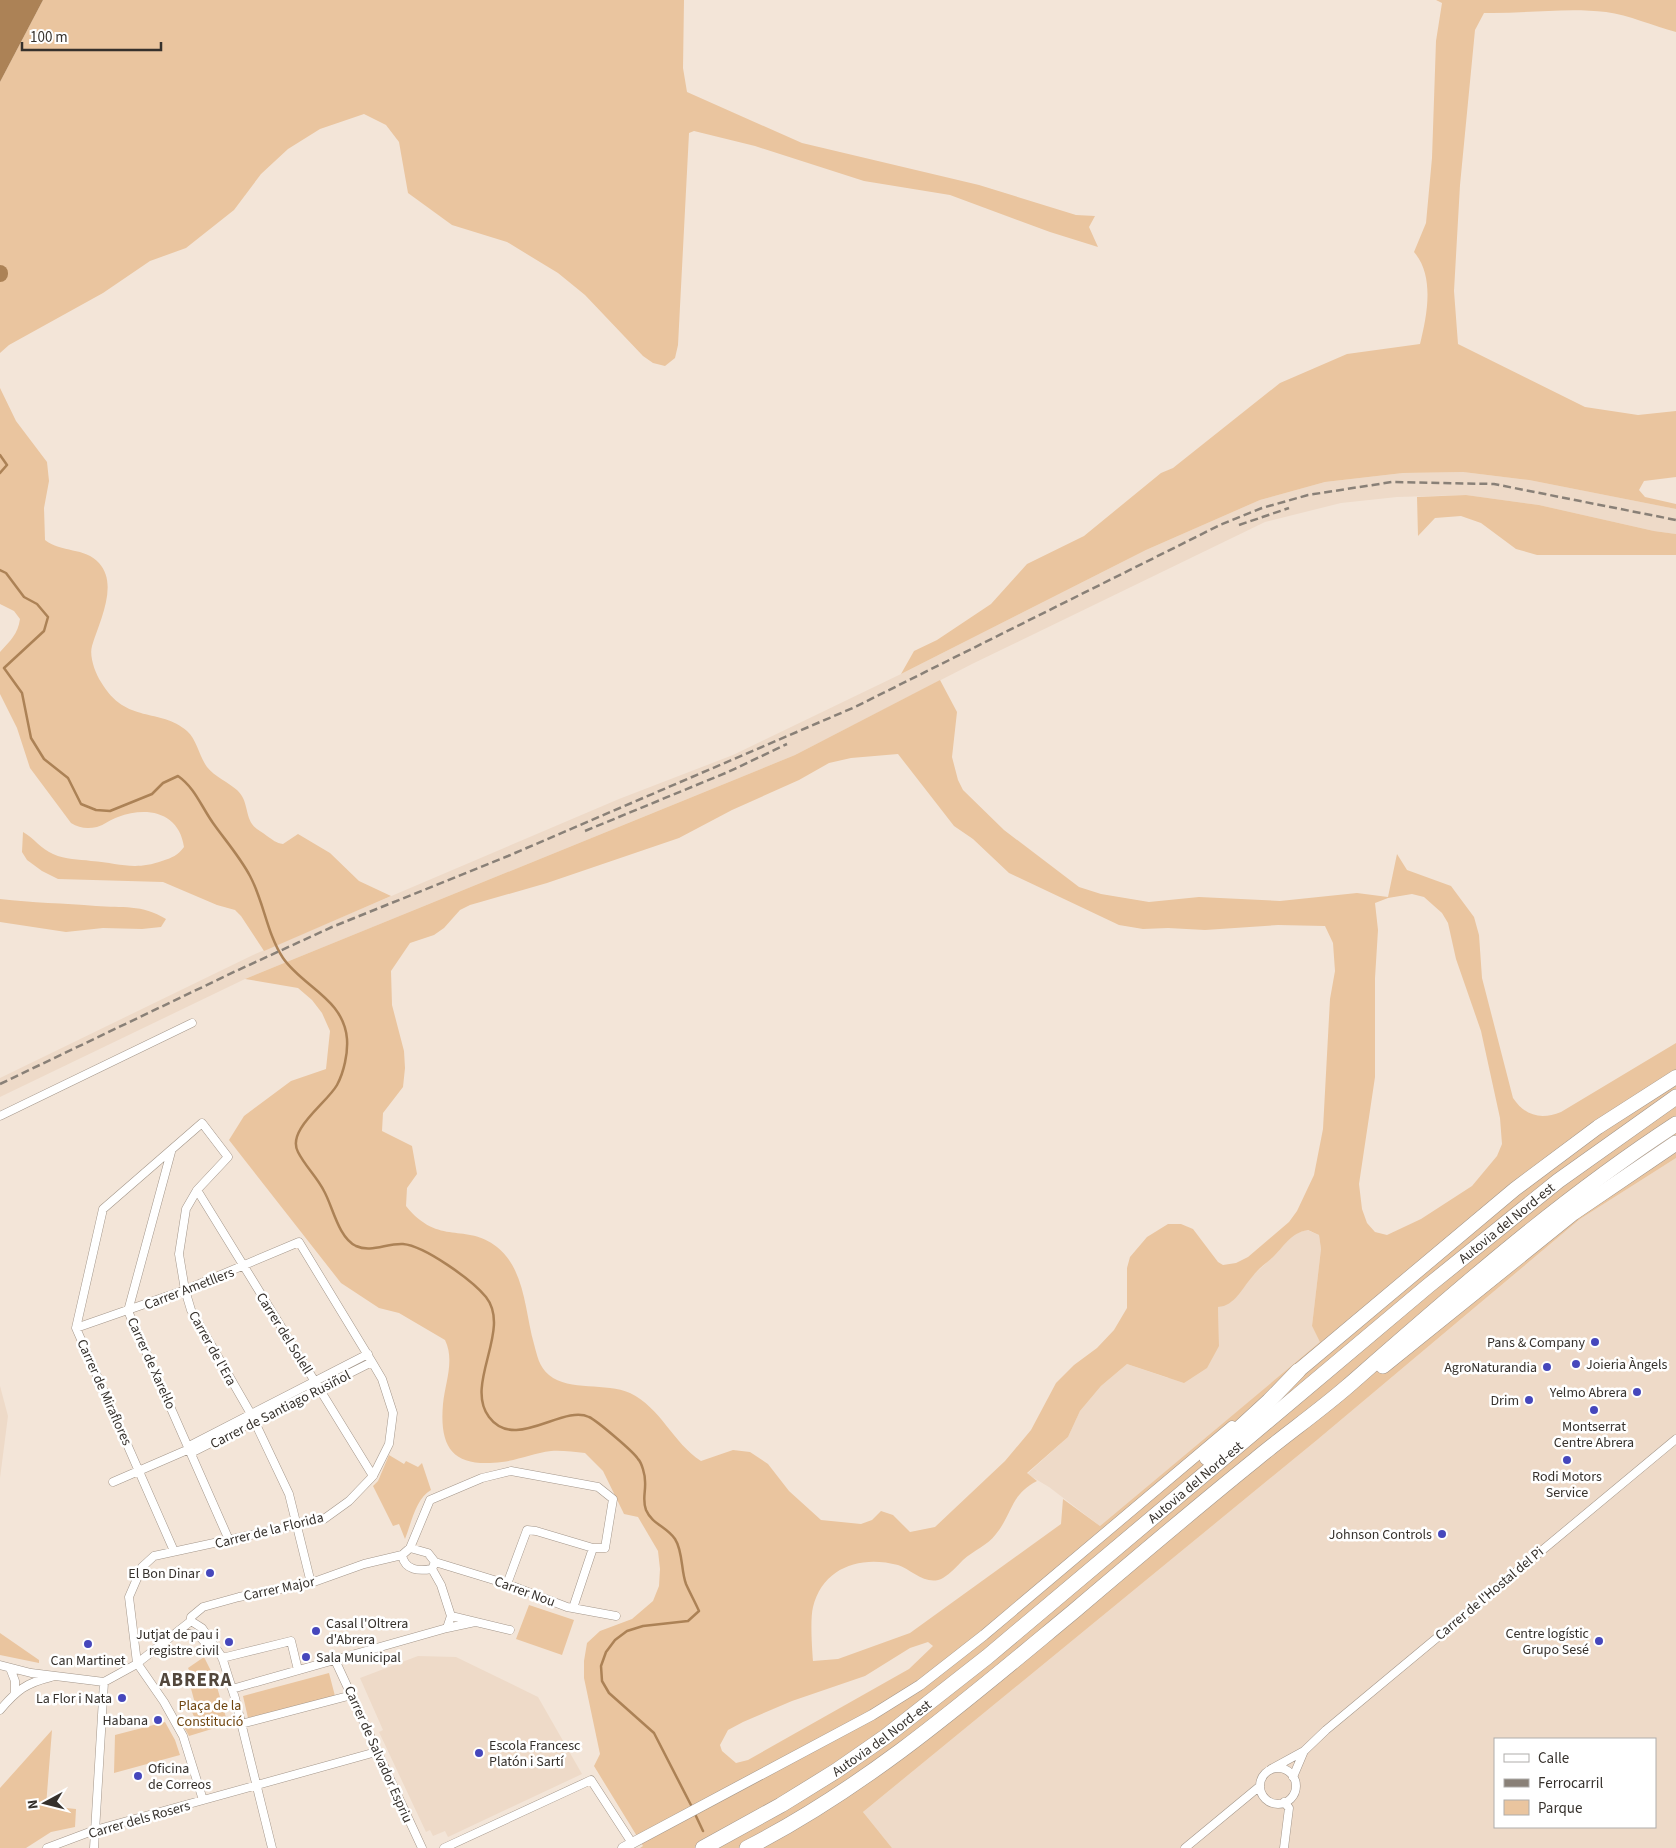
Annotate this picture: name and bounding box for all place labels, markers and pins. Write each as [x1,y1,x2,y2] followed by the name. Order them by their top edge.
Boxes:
[1487,1333,1585,1353] place label: Pans & Company
[1589,1336,1601,1348] marker: Pans & Company
[1586,1355,1667,1375] place label: Joieria Àngels
[1444,1358,1537,1378] place label: AgroNaturandia
[1570,1358,1582,1370] marker: Joieria Àngels
[1541,1361,1553,1373] marker: AgroNaturandia
[1549,1383,1627,1403] place label: Yelmo Abrera
[1631,1386,1643,1398] marker: Yelmo Abrera
[1490,1391,1519,1411] place label: Drim
[1523,1394,1535,1406] marker: Drim
[1588,1404,1600,1416] marker: Montserrat Centre Abrera
[1554,1417,1634,1453] place label: Montserrat Centre Abrera
[1561,1454,1573,1466] marker: Rodi Motors Service
[1532,1467,1602,1503] place label: Rodi Motors Service
[1329,1525,1432,1545] place label: Johnson Controls
[1436,1528,1448,1540] marker: Johnson Controls
[128,1564,200,1584] place label: El Bon Dinar
[204,1567,216,1579] marker: El Bon Dinar
[326,1614,408,1650] place label: Casal l'Oltrera d'Abrera
[1505,1624,1590,1660] place label: Centre logístic Grupo Sesé
[136,1625,219,1661] place label: Jutjat de pau i registre civil
[310,1625,322,1637] marker: Casal l'Oltrera d'Abrera
[1593,1635,1605,1647] marker: Centre logístic Grupo Sesé
[223,1636,235,1648] marker: Jutjat de pau i registre civil
[82,1638,94,1650] marker: Can Martinet
[316,1648,401,1668] place label: Sala Municipal
[51,1651,126,1671] place label: Can Martinet
[300,1651,312,1663] marker: Sala Municipal
[36,1689,112,1709] place label: La Flor i Nata
[116,1692,128,1704] marker: La Flor i Nata
[102,1711,148,1731] place label: Habana
[152,1714,164,1726] marker: Habana
[489,1736,581,1772] place label: Escola Francesc Platón i Sartí
[473,1747,485,1759] marker: Escola Francesc Platón i Sartí
[148,1759,211,1795] place label: Oficina de Correos
[132,1770,144,1782] marker: Oficina de Correos

